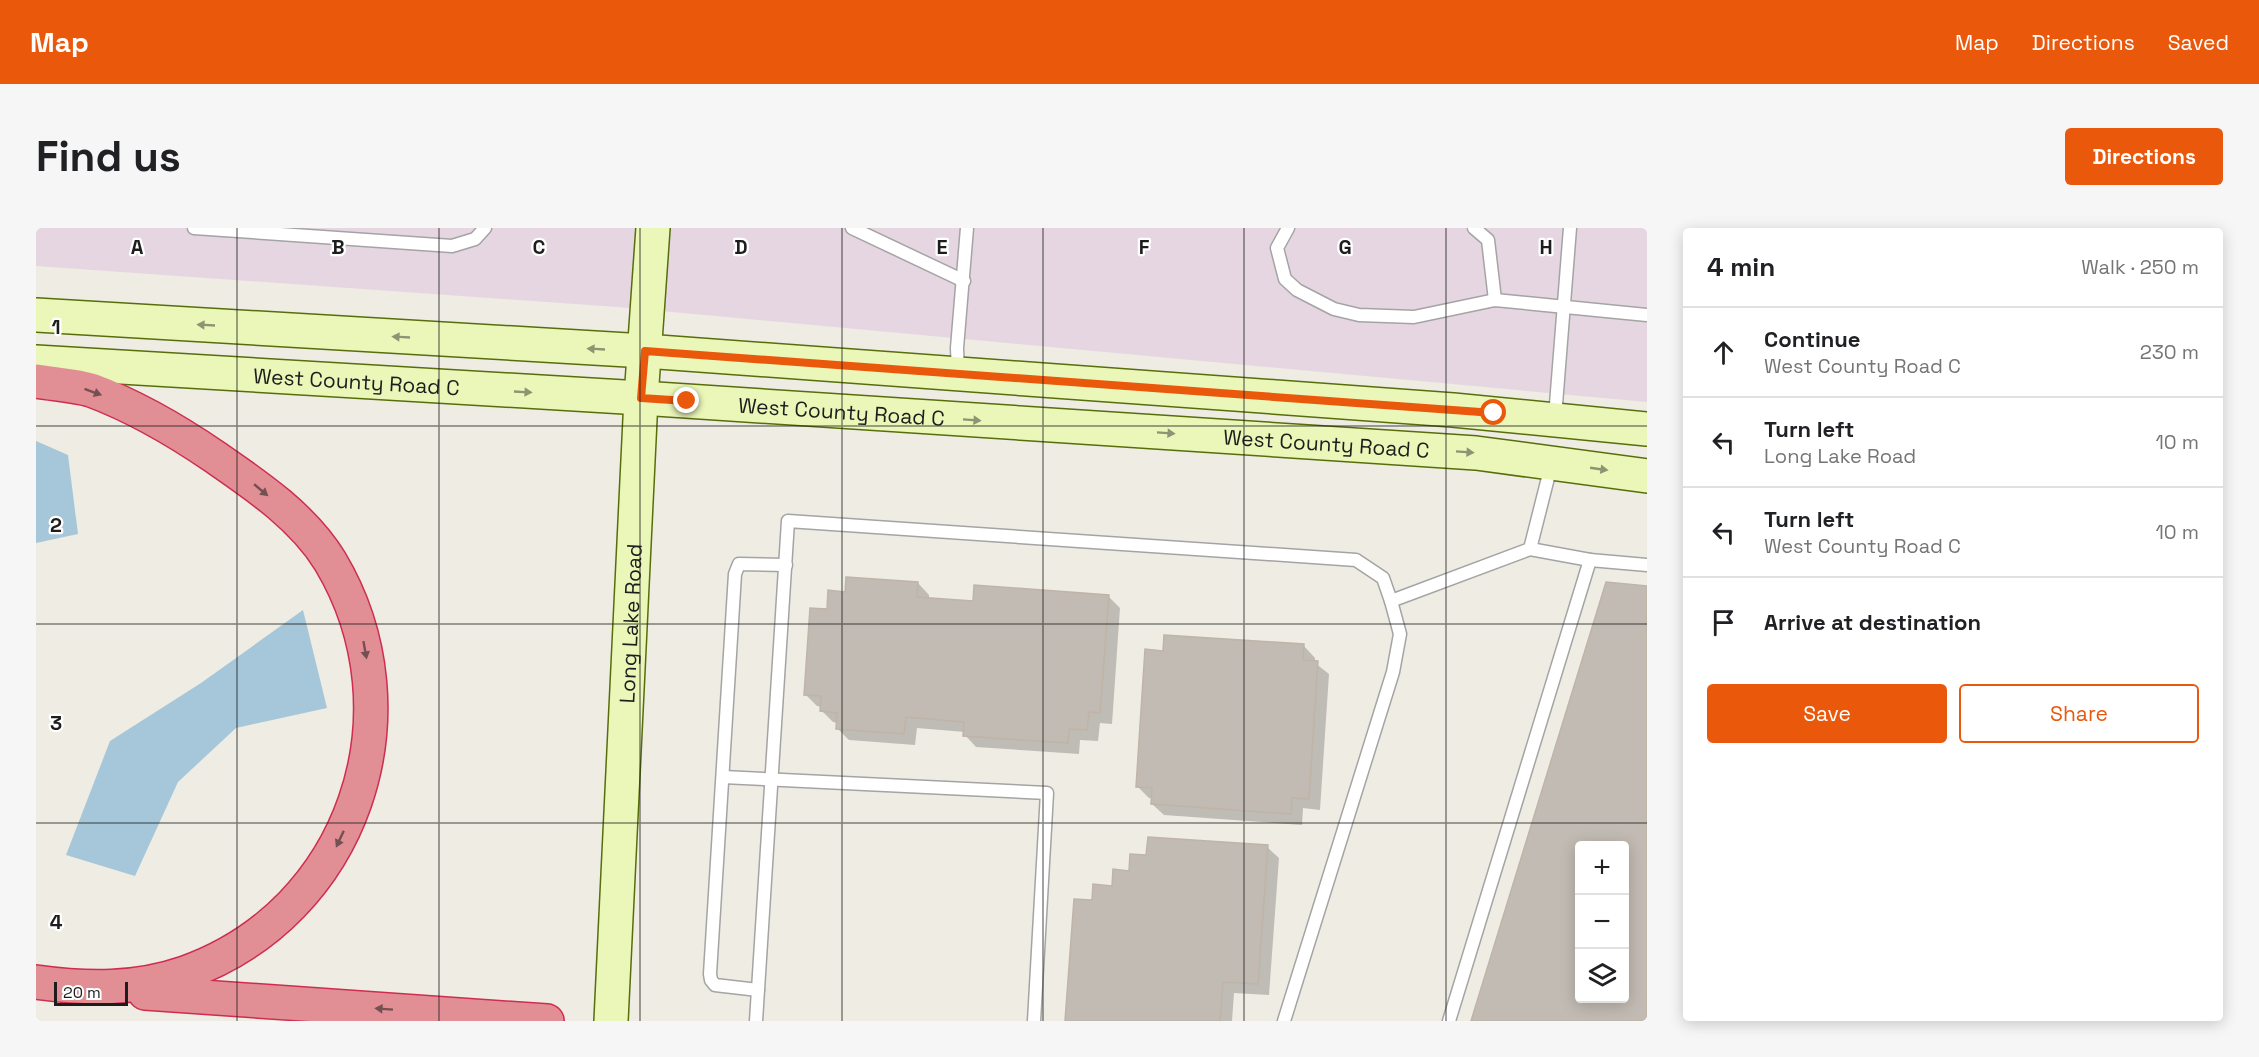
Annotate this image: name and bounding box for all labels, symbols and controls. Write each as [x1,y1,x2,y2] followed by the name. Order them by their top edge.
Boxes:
[30,24,89,60] text: Map
[1955,29,1999,56] text: Map
[2032,29,2135,56] text: Directions
[2168,29,2229,56] text: Saved
[2065,128,2223,185] button: Directions
[36,130,181,183] text: Find us
[131,234,144,260] text: A
[331,234,345,260] text: B
[533,234,546,260] text: C
[734,234,748,260] text: D
[936,234,948,260] text: E
[1139,234,1150,260] text: F
[1338,234,1352,260] text: G
[1539,234,1553,260] text: H
[1707,250,1775,284] text: 4 min
[2081,254,2199,280] text: Walk · 250 m
[51,314,61,340] text: 1
[197,321,216,330] one-way arrow
[1764,325,1860,353] text: Continue
[392,332,411,342] one-way arrow
[1707,336,1740,369] icon: ahead
[2140,339,2199,365] text: 230 m
[586,344,605,353] one-way arrow
[1764,353,1961,379] text: West County Road C
[252,361,460,401] street label: West County Road C
[513,387,532,396] one-way arrow
[673,387,699,413] route end
[84,388,102,398] one-way arrow
[737,391,946,431] street label: West County Road C
[1480,399,1506,425] route start
[962,415,981,425] one-way arrow
[1764,415,1854,443] text: Turn left
[1222,423,1430,463] street label: West County Road C
[1707,426,1740,459] icon: left
[1157,428,1176,437] one-way arrow
[2155,429,2199,455] text: 10 m
[1764,443,1916,469] text: Long Lake Road
[1456,447,1475,457] one-way arrow
[1590,464,1609,473] one-way arrow
[253,484,269,497] one-way arrow
[1764,505,1854,533] text: Turn left
[50,512,62,538] text: 2
[1707,516,1740,549] icon: left
[2155,519,2199,545] text: 10 m
[1764,533,1961,559] text: West County Road C
[613,543,647,704] street label: Long Lake Road
[1707,606,1740,639] icon: arrive
[1764,608,1981,636] text: Arrive at destination
[360,640,369,659] one-way arrow
[1707,684,1947,743] button: Save
[1959,684,2199,743] button: Share
[50,710,62,736] text: 3
[335,830,344,847] one-way arrow
[1575,841,1629,1003] map controls
[1575,841,1629,895] button: +
[1575,895,1629,949] button: −
[50,909,63,935] text: 4
[1575,949,1629,1003] button: layers
[54,979,128,1006] scale bar
[63,982,101,1003] text: 20 m
[375,1005,394,1014] one-way arrow

